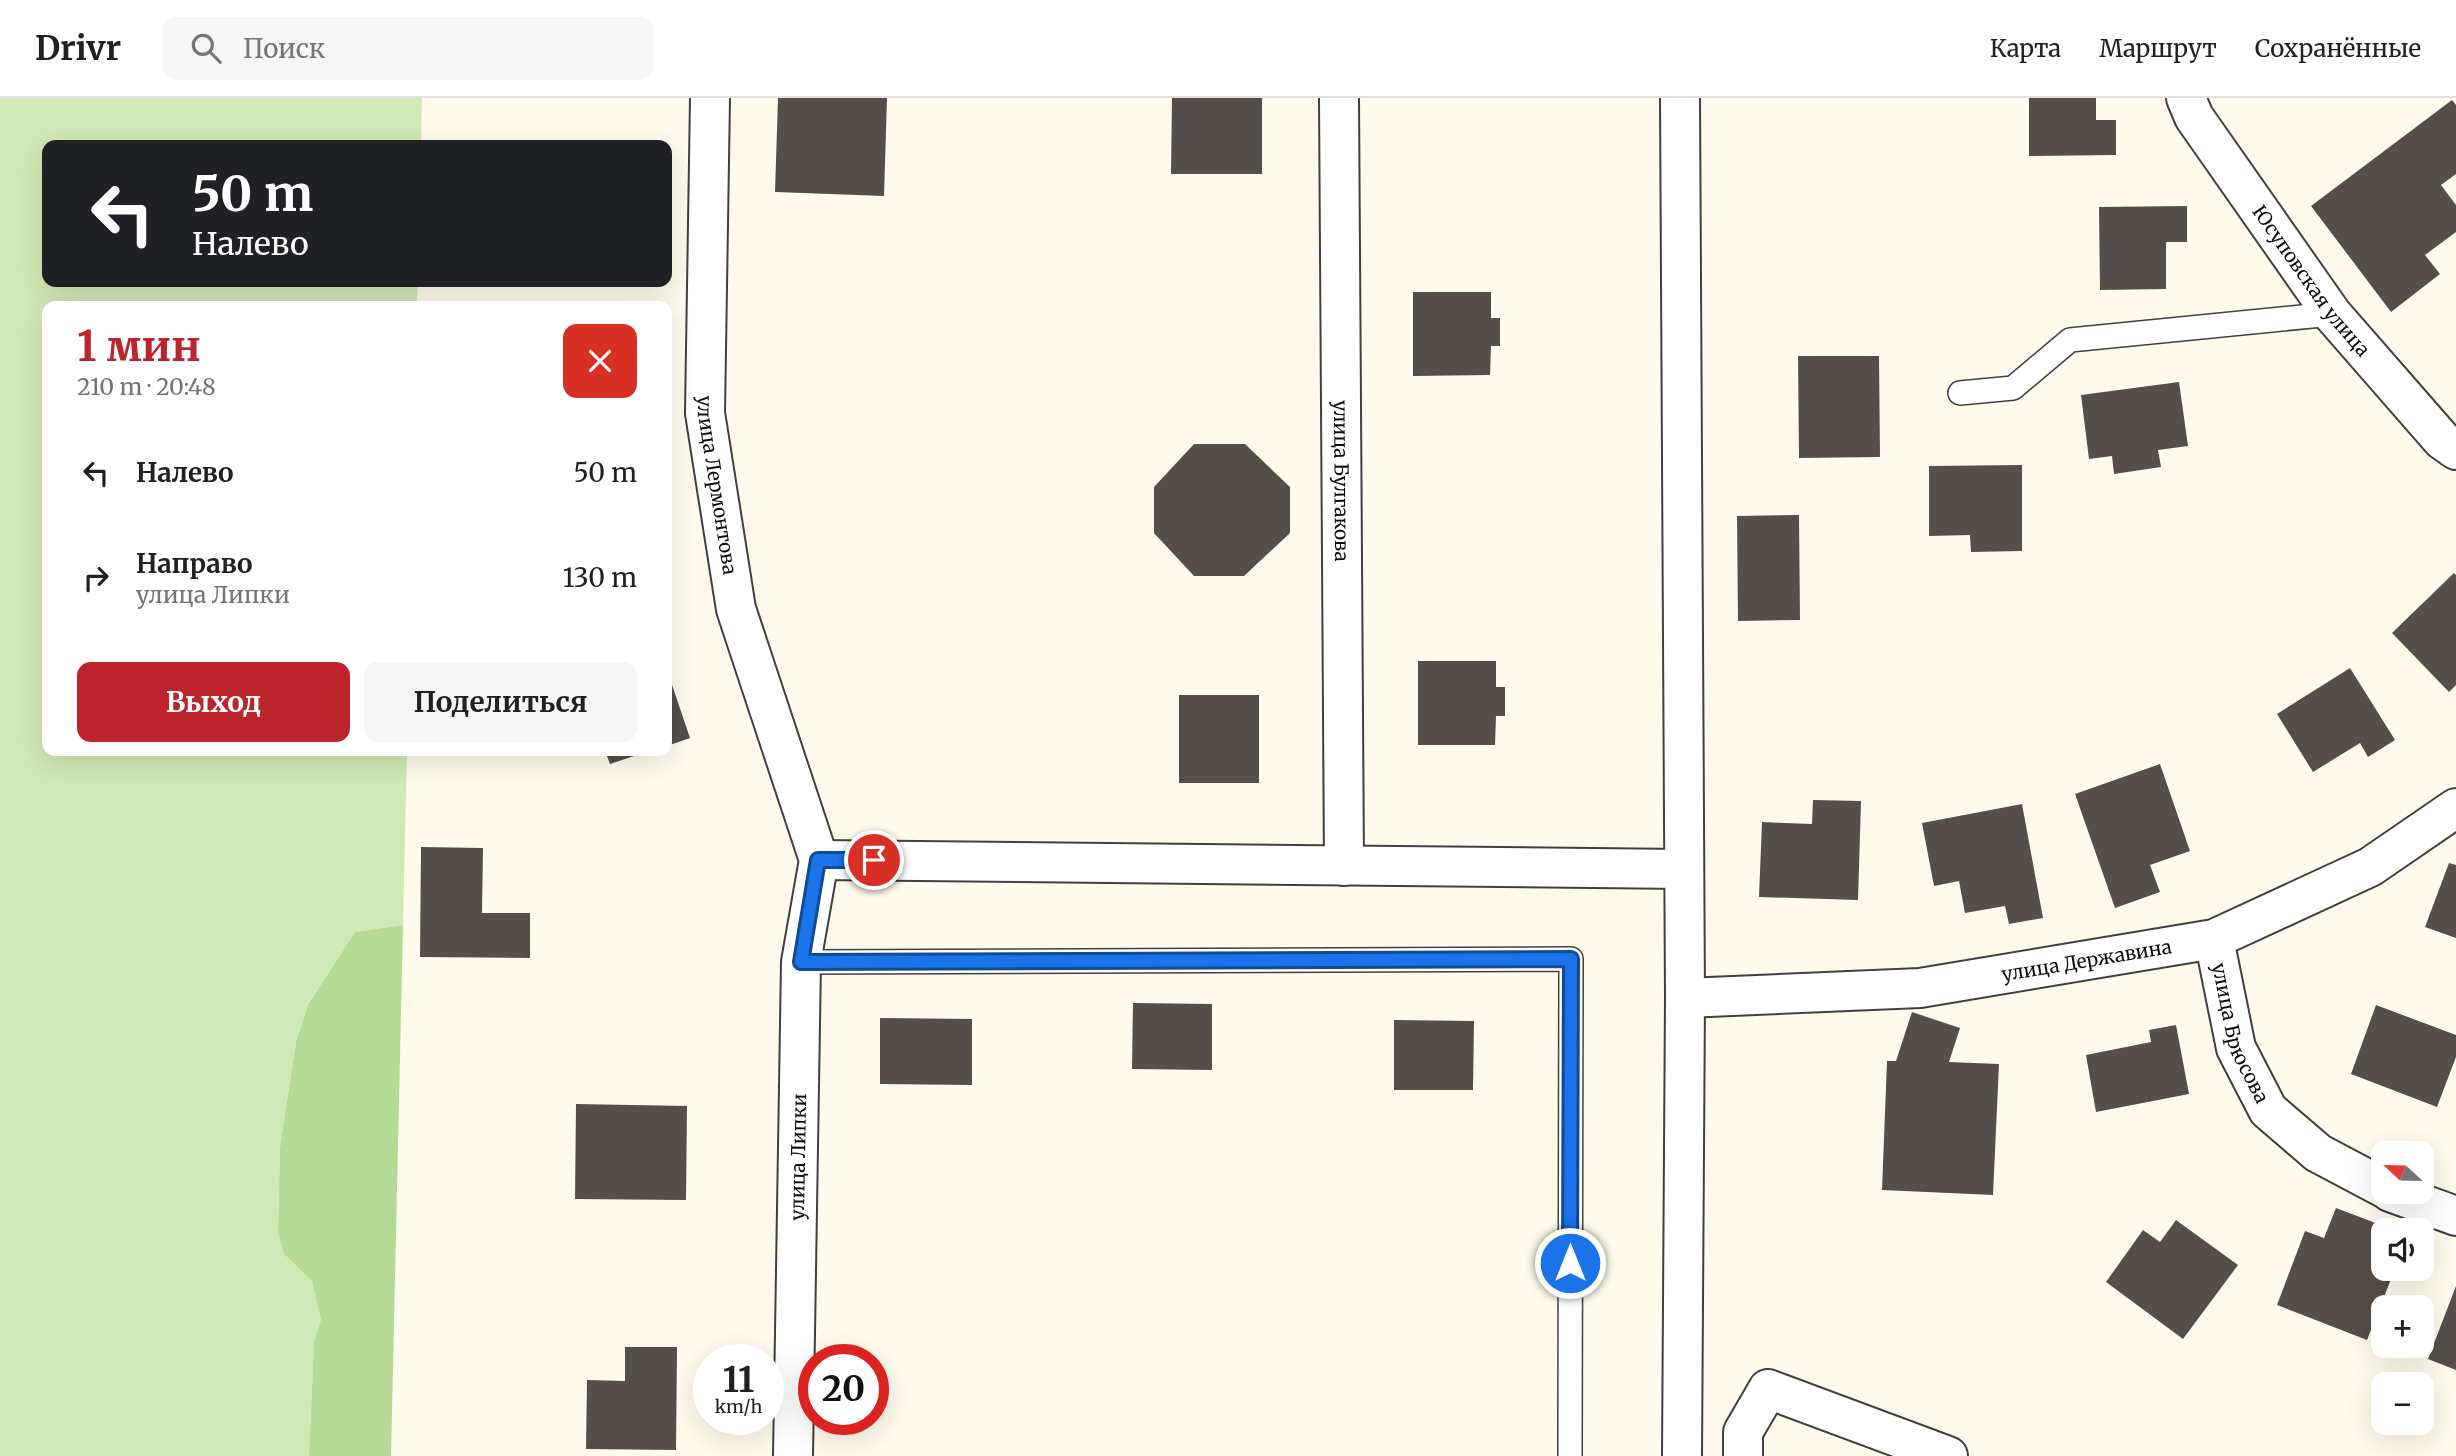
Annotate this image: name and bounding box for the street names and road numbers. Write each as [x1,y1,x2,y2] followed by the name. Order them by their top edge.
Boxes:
[2247,200,2375,361] street label: Юсуповская улица
[693,395,742,576] street label: улица Лермонтова
[1329,400,1354,562] street label: улица Булгакова
[2000,934,2173,986] street label: улица Державина
[2207,961,2274,1107] street label: улица Брюсова
[785,1093,811,1221] street label: улица Липки

